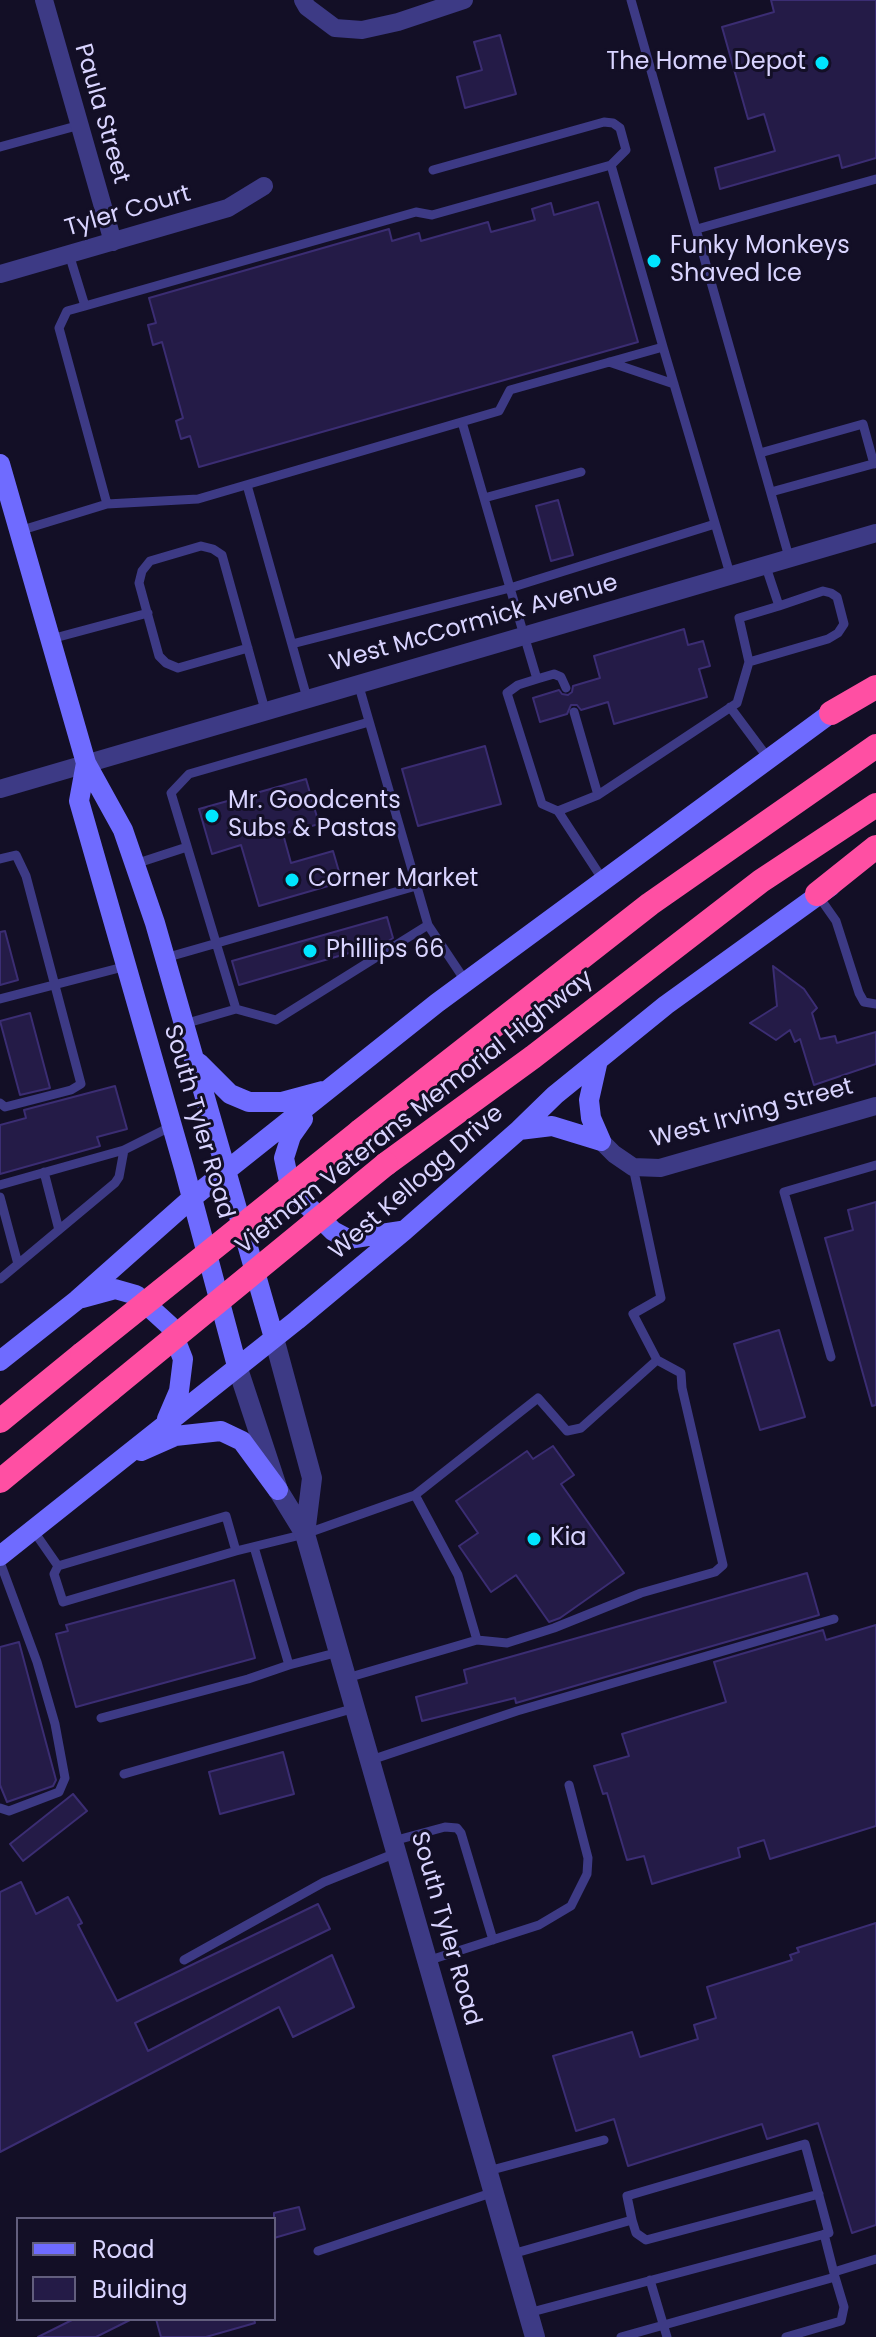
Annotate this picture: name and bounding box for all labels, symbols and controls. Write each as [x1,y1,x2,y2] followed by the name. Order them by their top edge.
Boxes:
[67,41,135,187] street label: Paula Street
[606,49,806,77] place label: The Home Depot
[813,54,831,72] marker: The Home Depot
[62,180,194,244] street label: Tyler Court
[670,233,850,289] place label: Funky Monkeys Shaved Ice
[645,252,663,270] marker: Funky Monkeys Shaved Ice
[327,569,621,679] street label: West McCormick Avenue
[228,788,401,844] place label: Mr. Goodcents Subs & Pastas
[203,807,221,825] marker: Mr. Goodcents Subs & Pastas
[308,866,478,894] place label: Corner Market
[283,871,301,889] marker: Corner Market
[326,937,445,965] place label: Phillips 66
[301,942,319,960] marker: Phillips 66
[231,965,599,1261] street label: Vietnam Veterans Memorial Highway
[157,1022,239,1222] street label: South Tyler Road
[648,1073,856,1155] street label: West Irving Street
[324,1099,510,1267] street label: West Kellogg Drive
[550,1525,587,1553] place label: Kia
[525,1530,543,1548] marker: Kia
[404,1829,486,2029] street label: South Tyler Road
[16,2217,276,2321] legend
[92,2233,154,2266] text: Road
[92,2273,188,2306] text: Building

